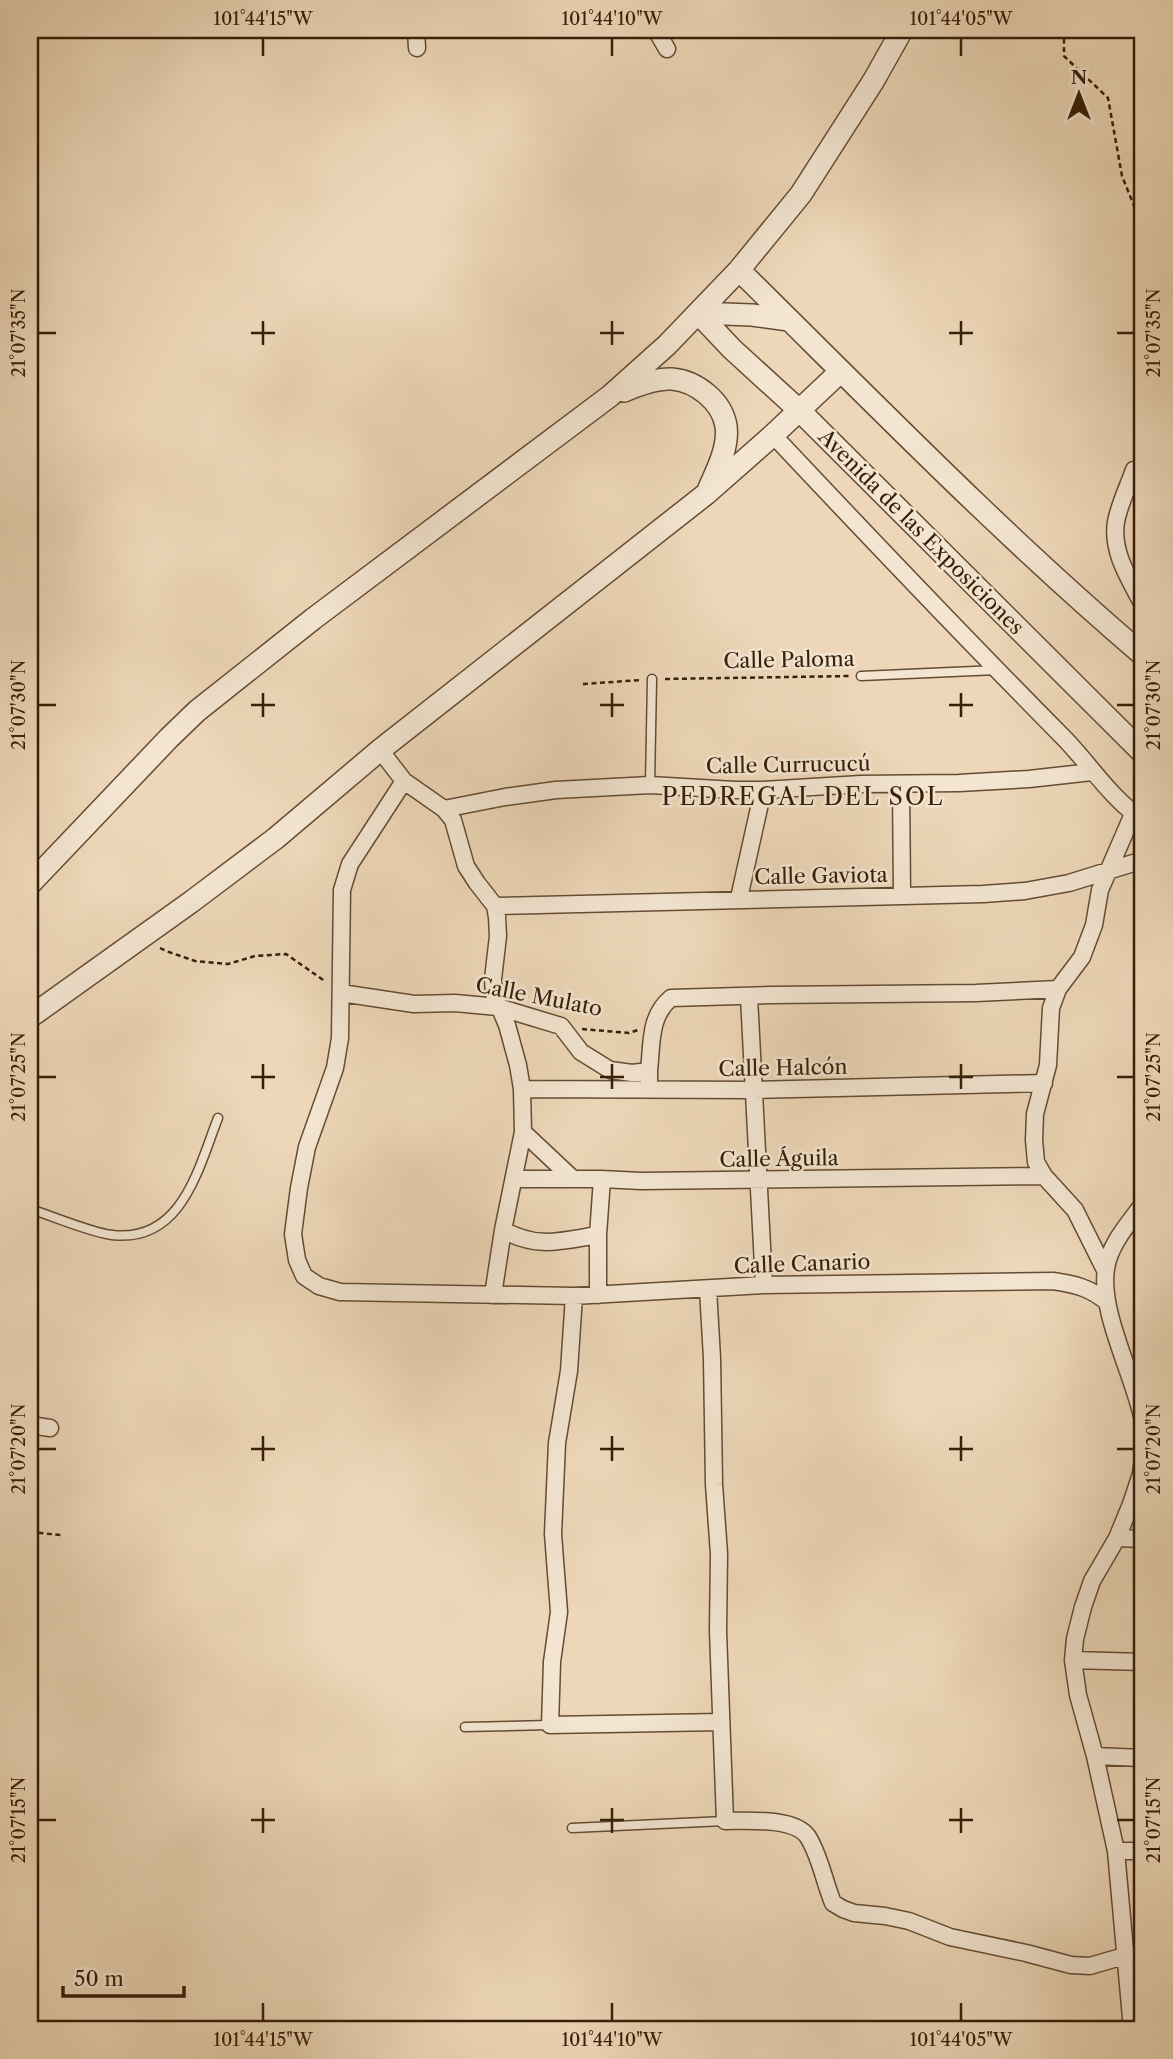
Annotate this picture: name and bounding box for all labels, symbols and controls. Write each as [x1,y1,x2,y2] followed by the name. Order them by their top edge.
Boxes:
[213,8,314,30] text: 101°44'15"W
[562,8,664,30] text: 101°44'10"W
[909,8,1014,30] text: 101°44'05"W
[1044,60,1114,130] north arrow
[1071,66,1087,89] text: N
[8,288,30,378] text: 21°07'35"N
[1143,288,1165,378] text: 21°07'35"N
[813,423,1029,640] street label: Avenida de las Exposiciones
[723,646,856,673] street label: Calle Paloma
[8,660,30,750] text: 21°07'30"N
[1143,660,1165,750] text: 21°07'30"N
[706,751,871,778] street label: Calle Currucucú
[662,782,944,811] district label: PEDREGAL DEL SOL
[754,862,889,889] street label: Calle Gaviota
[474,972,605,1021] street label: Calle Mulato
[8,1032,30,1122] text: 21°07'25"N
[1143,1032,1165,1122] text: 21°07'25"N
[718,1054,848,1081] street label: Calle Halcón
[719,1145,840,1172] street label: Calle Águila
[733,1249,871,1278] street label: Calle Canario
[8,1403,30,1495] text: 21°07'20"N
[1143,1403,1165,1495] text: 21°07'20"N
[8,1777,30,1863] text: 21°07'15"N
[1143,1777,1165,1863] text: 21°07'15"N
[63,1954,184,1998] scale bar
[74,1966,124,1991] text: 50 m
[213,2029,314,2051] text: 101°44'15"W
[562,2029,664,2051] text: 101°44'10"W
[909,2029,1014,2051] text: 101°44'05"W

